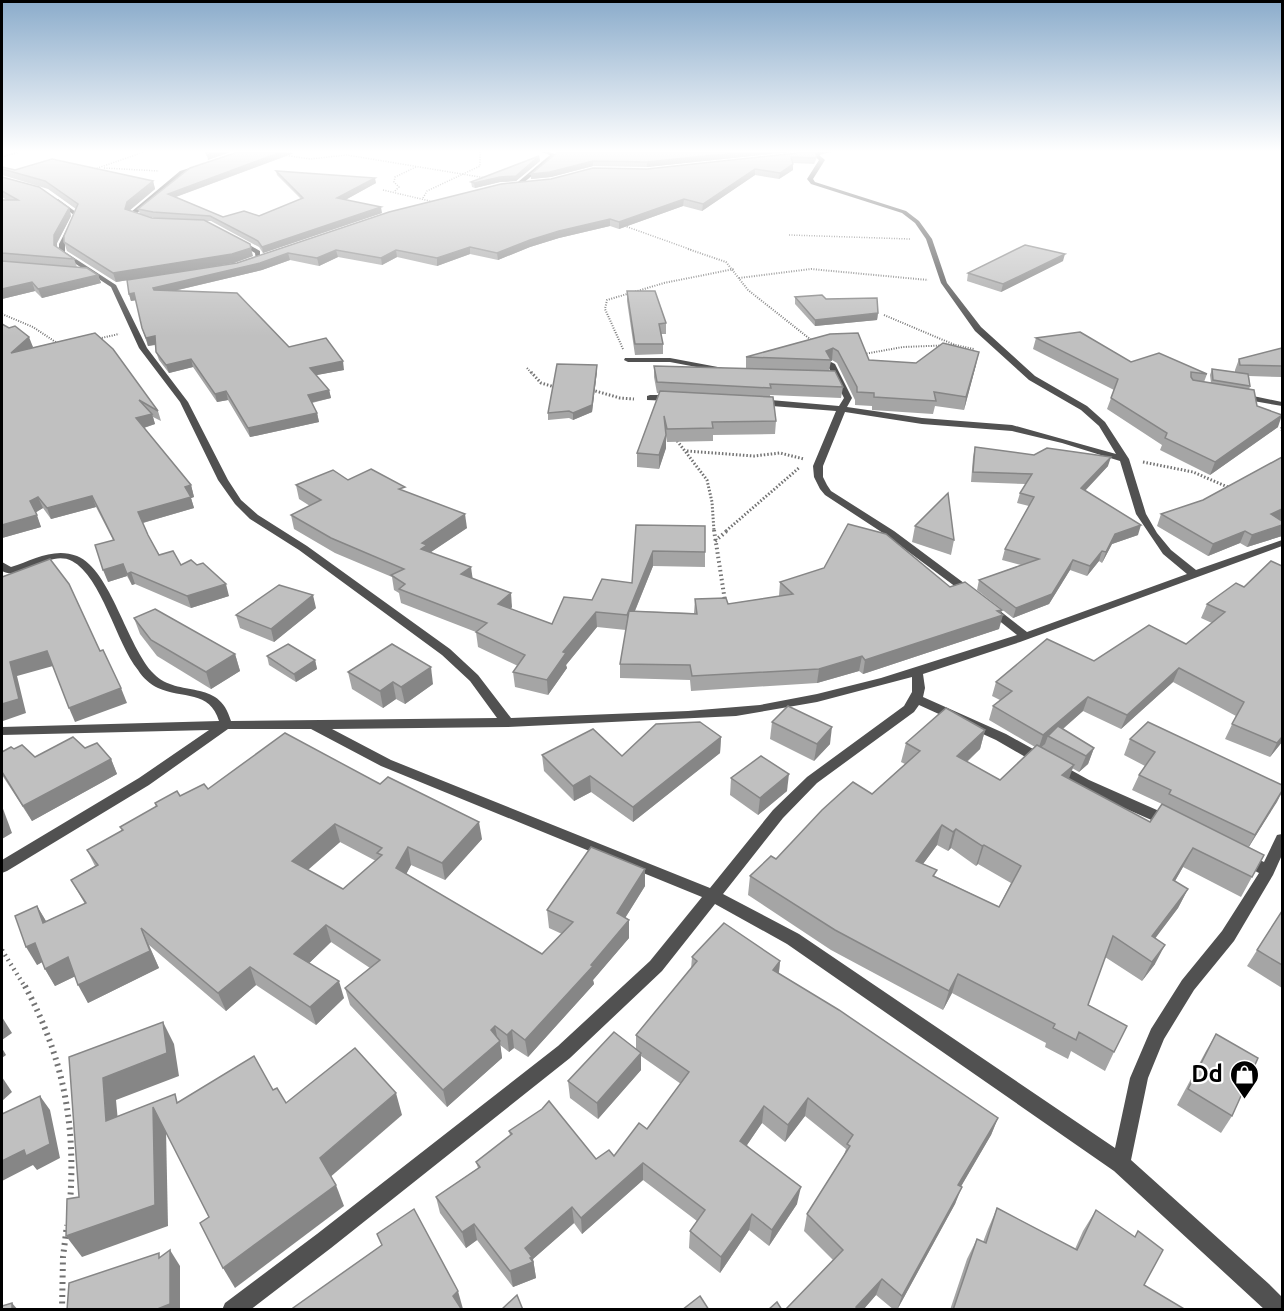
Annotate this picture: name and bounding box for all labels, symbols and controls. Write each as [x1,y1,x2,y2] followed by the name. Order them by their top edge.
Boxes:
[1228,1058,1260,1100] shop icon: Dd
[1191,1060,1223,1087] place label: Dd

